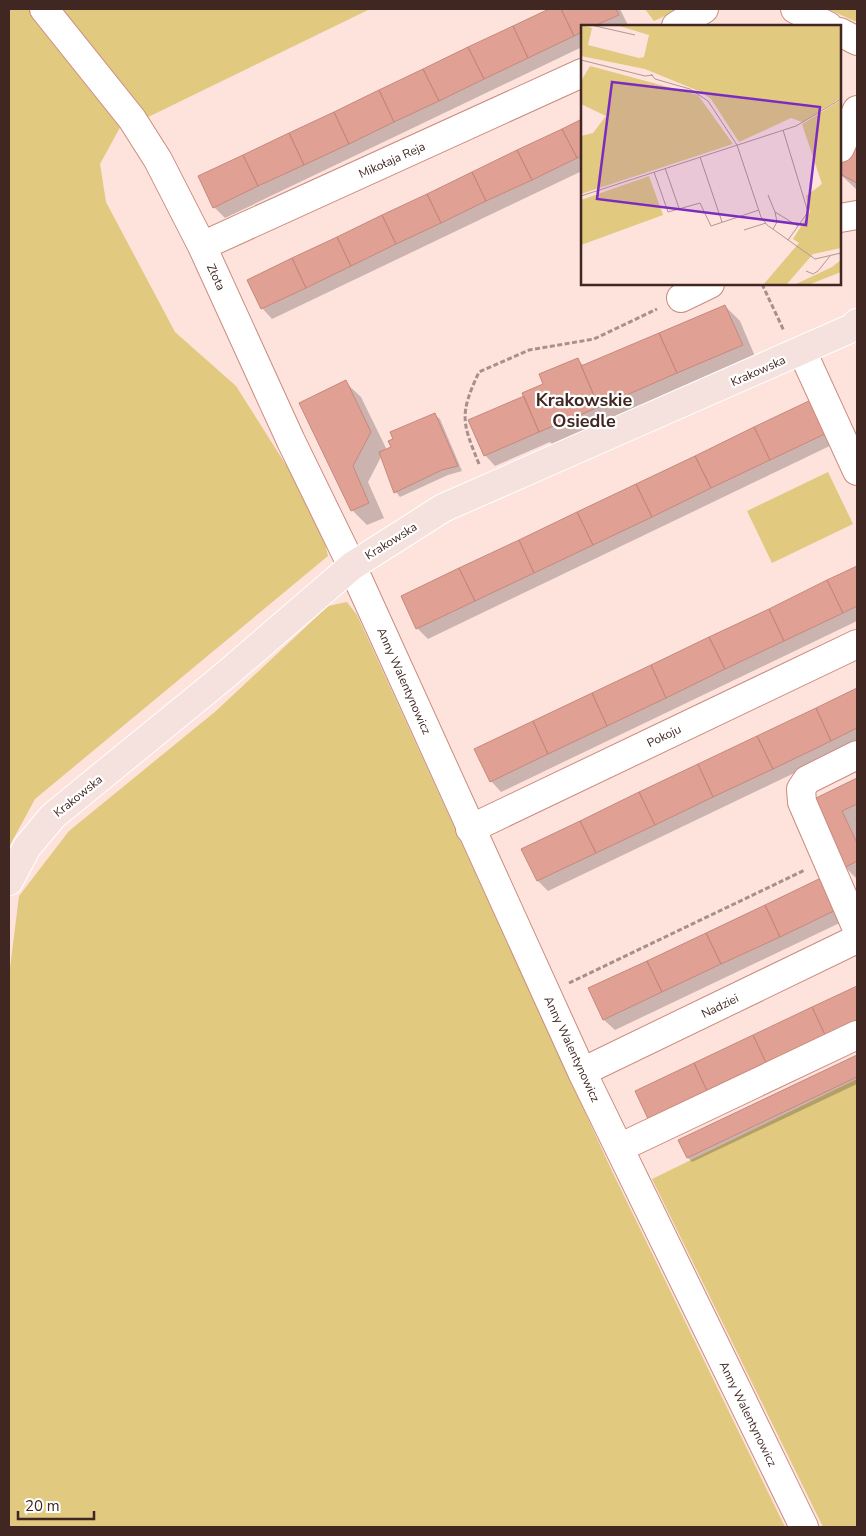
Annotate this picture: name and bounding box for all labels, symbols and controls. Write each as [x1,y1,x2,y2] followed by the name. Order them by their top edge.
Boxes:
[581,25,841,285] inset map
[356,138,428,182] street label: Mikołaja Reja
[203,261,229,293] street label: Złota
[728,352,788,390] street label: Krakowska
[536,388,632,433] district label: Krakowskie Osiedle
[362,519,420,563] street label: Krakowska
[373,625,435,737] street label: Anny Walentynowicz
[644,721,684,751] street label: Pokoju
[50,771,106,821] street label: Krakowska
[699,990,741,1022] street label: Nadziei
[540,994,604,1105] street label: Anny Walentynowicz
[716,1359,781,1470] street label: Anny Walentynowicz
[18,1488,94,1520] scale bar
[25,1496,60,1516] text: 20 m

